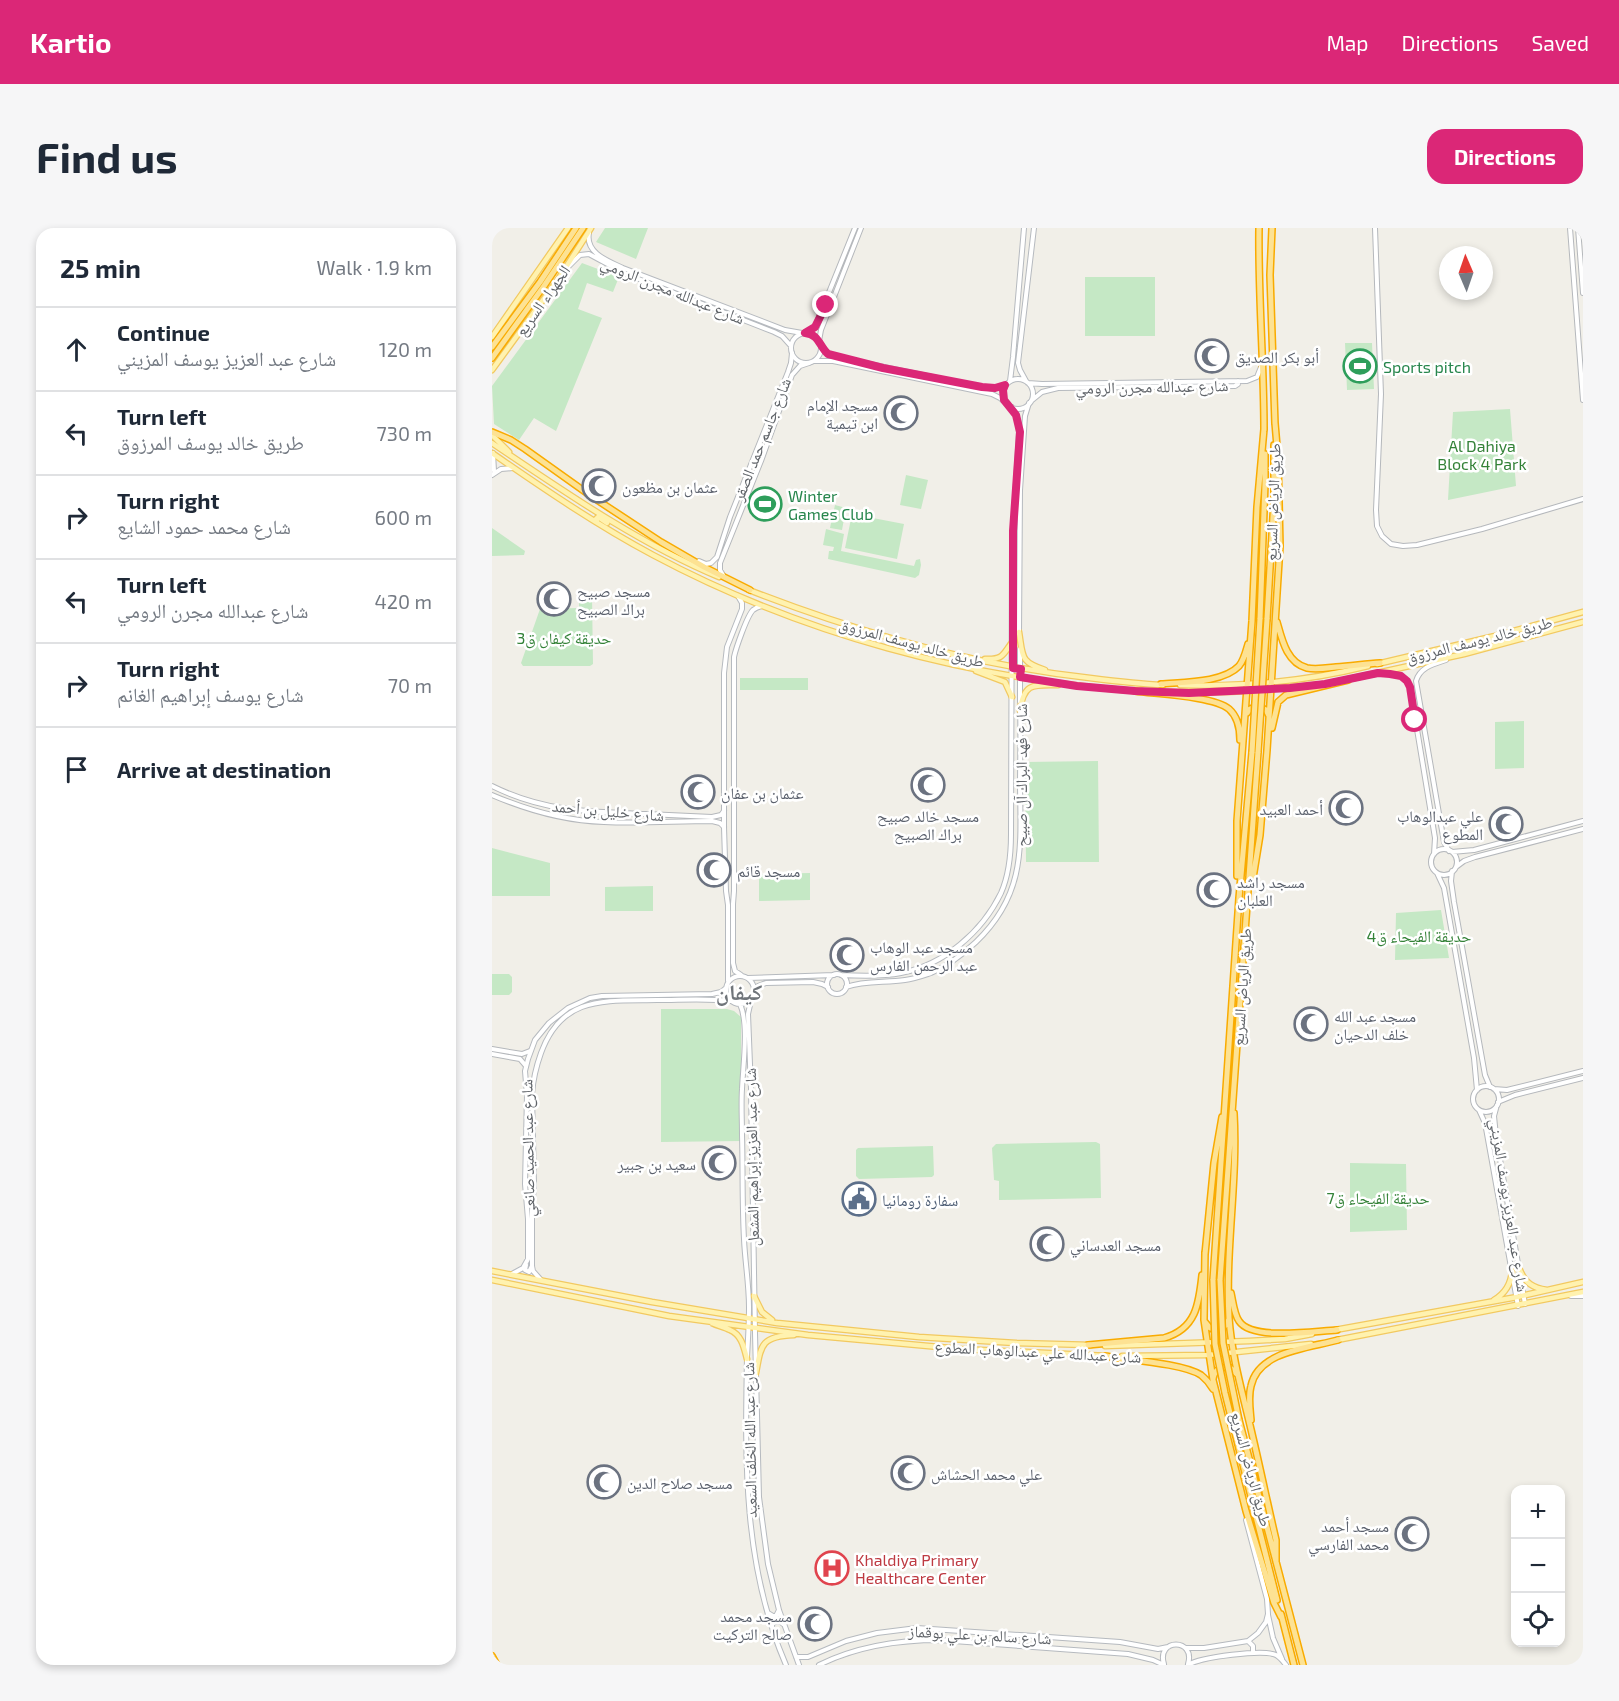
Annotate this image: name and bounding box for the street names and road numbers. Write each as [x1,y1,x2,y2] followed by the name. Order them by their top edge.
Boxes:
[597,253,748,331] street label: شارع عبدالله مجرن الرومي
[511,261,575,340] street label: الجهراء السريع
[727,375,796,505] street label: شارع جاسم حمد الصقر
[1075,375,1229,401] street label: شارع عبدالله مجرن الرومي
[1260,443,1286,561] street label: طريق الرياض السريع
[1404,612,1554,668] street label: طريق خالد يوسف المرزوق
[837,613,987,672] street label: طريق خالد يوسف المرزوق
[1011,703,1032,847] street label: شارع فهد البراك آل صبيح
[551,796,665,826] street label: شارع خليل بن أحمد
[1227,927,1257,1047] street label: طريق الرياض السريع
[740,1068,764,1246] street label: شارع عبد العزيز إبراهيم المشعل
[516,1079,542,1217] street label: شارع عبد الحميد صانعي
[1483,1117,1533,1294] street label: شارع عبد العزيز يوسف المزيني
[934,1336,1142,1370] street label: شارع عبدالله علي عبدالوهاب المطوع
[738,1362,762,1518] street label: شارع عبد الله الخلف السعيد
[1226,1410,1276,1529] street label: طريق الرياض السريع
[907,1621,1052,1651] street label: شارع سالم بن علي بوقماز

